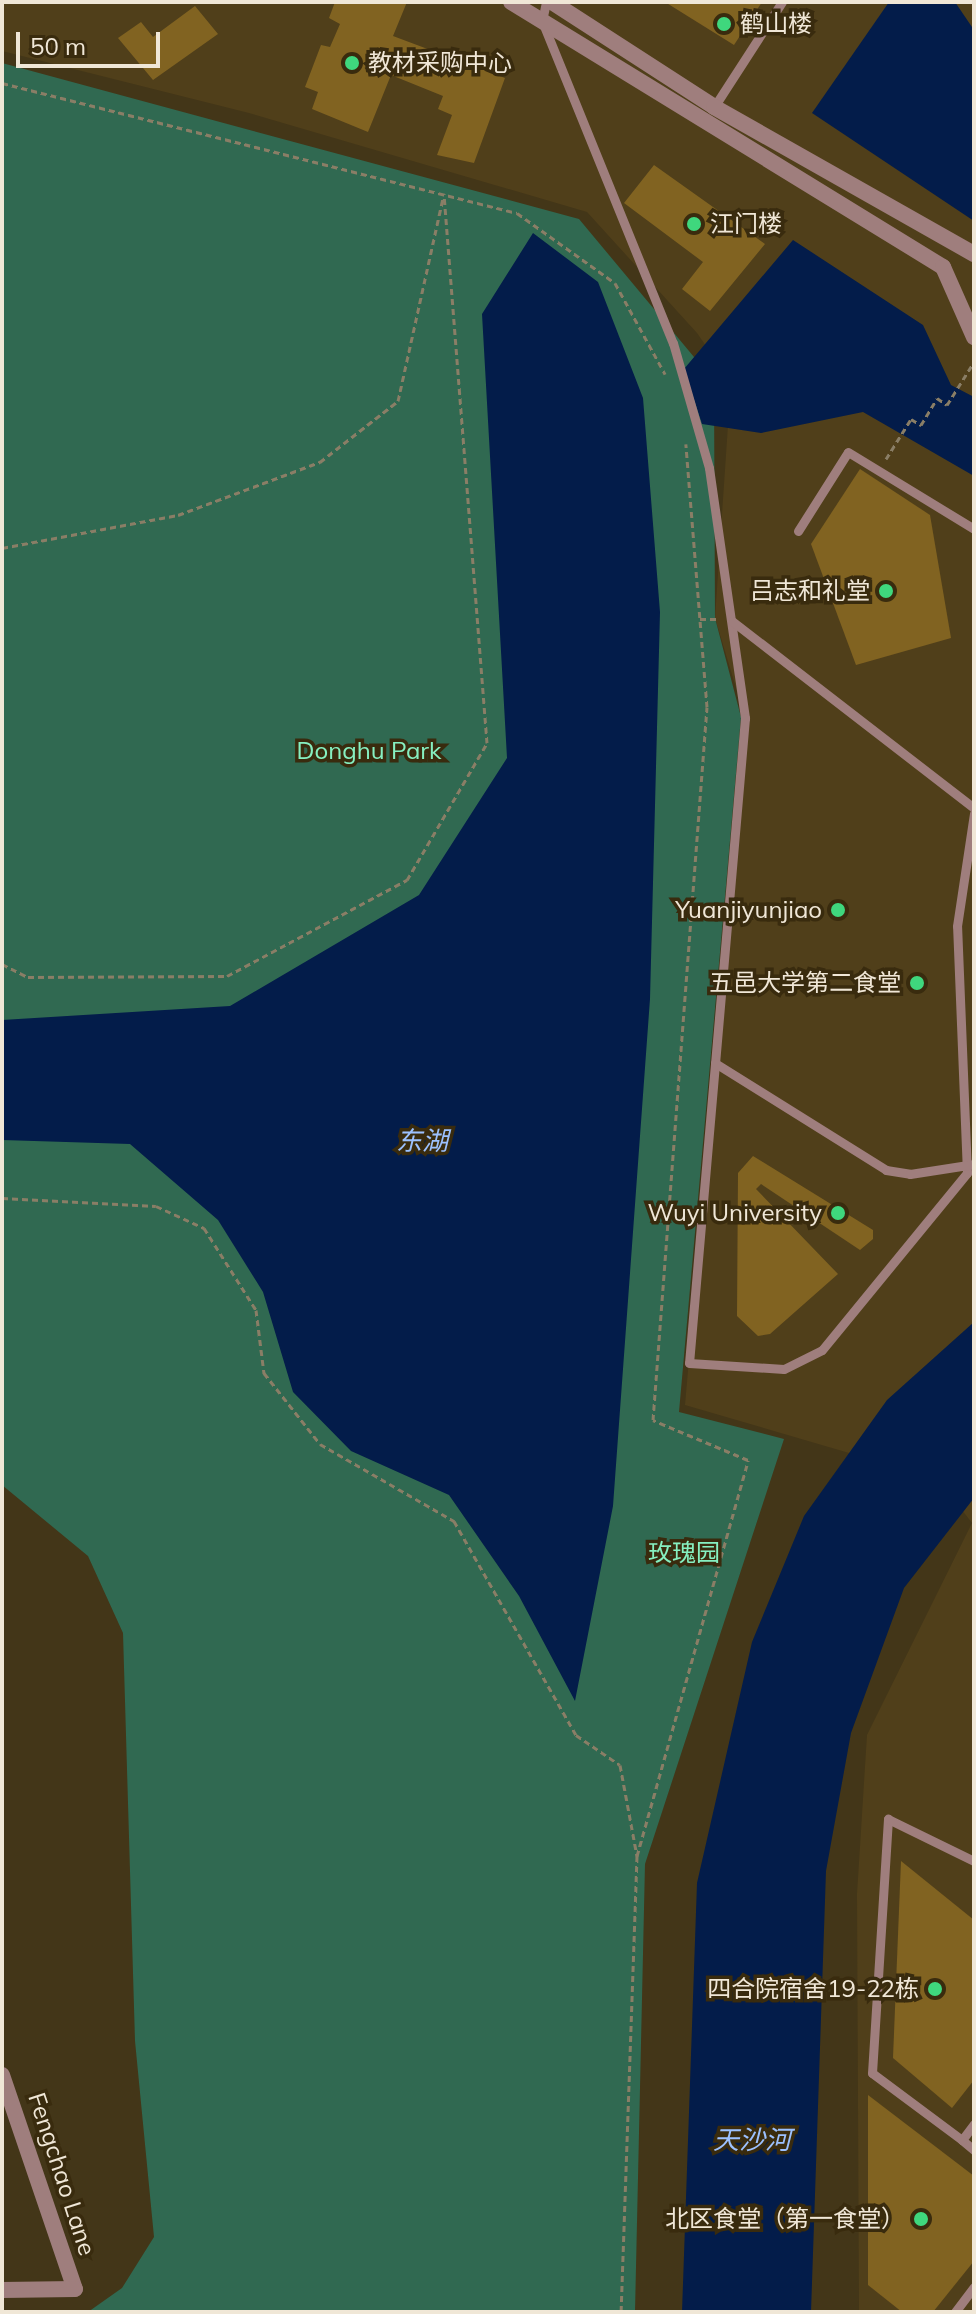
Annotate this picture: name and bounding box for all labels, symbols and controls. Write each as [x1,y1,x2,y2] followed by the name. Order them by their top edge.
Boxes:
[740,10,812,38] place label: 鹤山楼
[715,15,733,33] marker: 鹤山楼
[20,16,164,66] scale bar
[30,31,86,61] text: 50 m
[368,49,512,77] place label: 教材采购中心
[343,54,361,72] marker: 教材采购中心
[710,210,782,238] place label: 江门楼
[685,215,703,233] marker: 江门楼
[750,577,870,605] place label: 吕志和礼堂
[877,582,895,600] marker: 吕志和礼堂
[297,737,441,765] park label: Donghu Park
[675,896,822,924] place label: Yuanjiyunjiao
[829,901,847,919] marker: Yuanjiyunjiao
[709,969,901,997] place label: 五邑大学第二食堂
[908,974,926,992] marker: 五邑大学第二食堂
[396,1125,448,1157] water label: 东湖
[648,1199,822,1227] place label: Wuyi University
[829,1204,847,1222] marker: Wuyi University
[648,1539,720,1567] park label: 玫瑰园
[707,1975,919,2003] place label: 四合院宿舍19-22栋
[926,1980,944,1998] marker: 四合院宿舍19-22栋
[22,2089,102,2259] street label: Fengchao Lane
[713,2124,791,2156] water label: 天沙河
[665,2205,905,2233] place label: 北区食堂（第一食堂）
[912,2210,930,2228] marker: 北区食堂（第一食堂）

